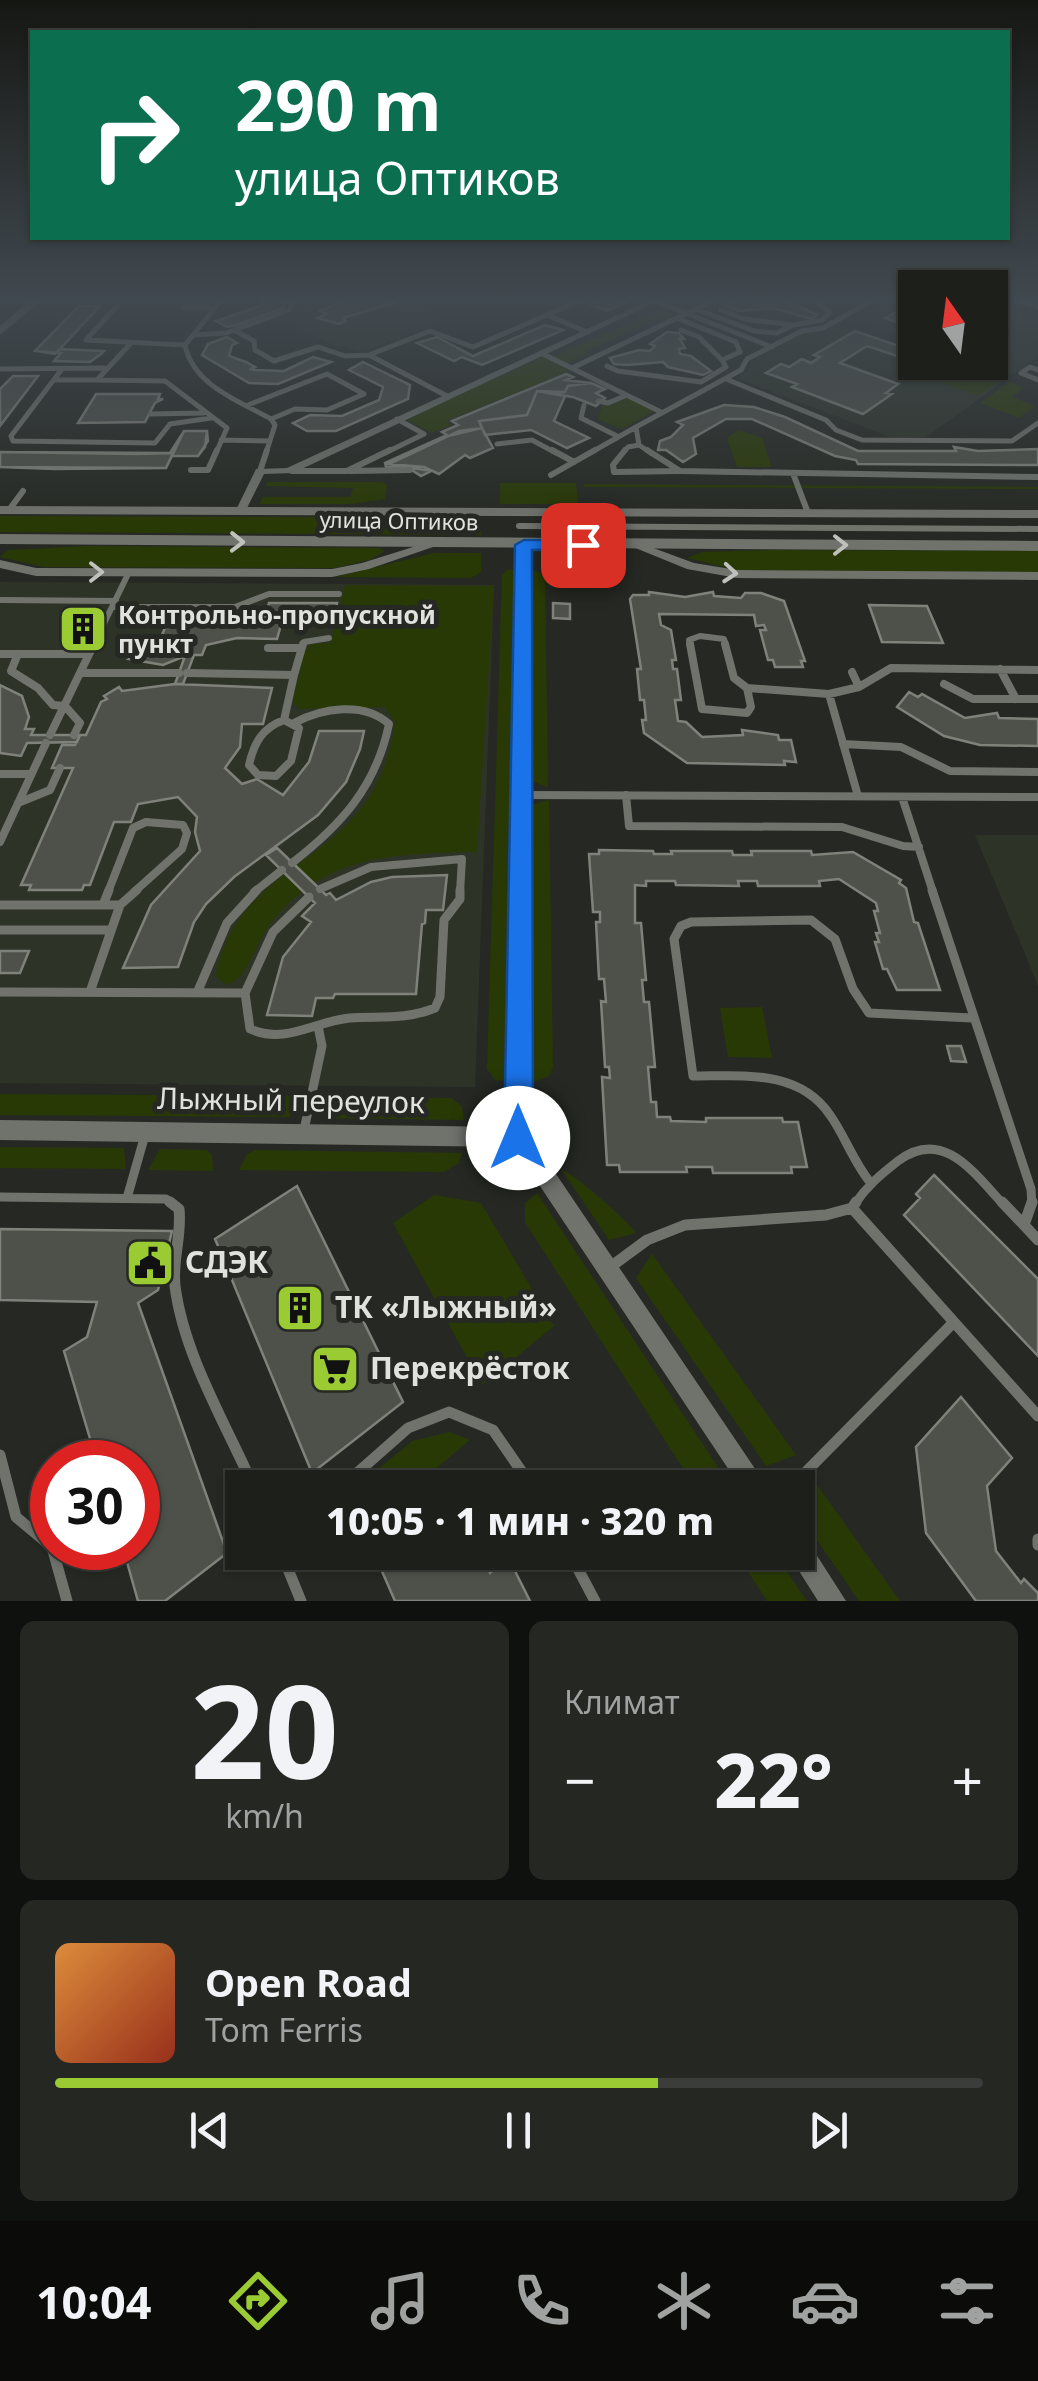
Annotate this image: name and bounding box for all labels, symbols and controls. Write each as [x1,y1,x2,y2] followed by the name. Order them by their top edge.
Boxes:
[235,56,442,152] text: 290 m
[70,70,200,200] icon: right
[235,147,560,208] text: улица Оптиков
[898,270,1008,380] north arrow
[898,270,1008,380] map controls
[541,503,626,588] pin
[319,504,479,536] street label: улица Оптиков
[556,518,611,573] icon: arrive
[230,531,246,553] one-way arrow
[832,534,848,556] one-way arrow
[90,561,105,583] one-way arrow
[722,562,738,584] one-way arrow
[118,597,436,660] place label: Контрольно-пропускной пункт
[57,603,109,655] building icon: Контрольно-пропускной пункт
[157,1077,425,1122] street label: Лыжный переулок
[466,1086,570,1190] position arrow
[124,1237,176,1289] public building icon: СДЭК
[185,1241,268,1282] place label: СДЭК
[274,1282,326,1334] building icon: ТК «Лыжный»
[335,1286,557,1327] place label: ТК «Лыжный»
[309,1343,361,1395] supermarket icon: Перекрёсток
[370,1347,570,1388] place label: Перекрёсток
[30,1440,160,1570] speed limit sign: 30
[326,1494,714,1546] text: 10:05 · 1 мин · 320 m
[190,1640,339,1817] text: 20
[564,1680,680,1723] text: Климат
[714,1728,833,1830] text: 22°
[564,1742,595,1817] text: −
[952,1742,983,1817] text: +
[225,1794,304,1837] text: km/h
[205,1956,412,2008] text: Open Road
[205,2008,363,2051] text: Tom Ferris
[182,2103,237,2158] icon: previous
[491,2103,546,2158] icon: pause
[801,2103,856,2158] icon: next
[223,2266,293,2336] icon: directions
[365,2266,435,2336] icon: music
[507,2266,577,2336] icon: phone
[649,2266,719,2336] icon: climate
[790,2266,860,2336] icon: car
[932,2266,1002,2336] icon: filters
[36,2271,151,2332] text: 10:04

